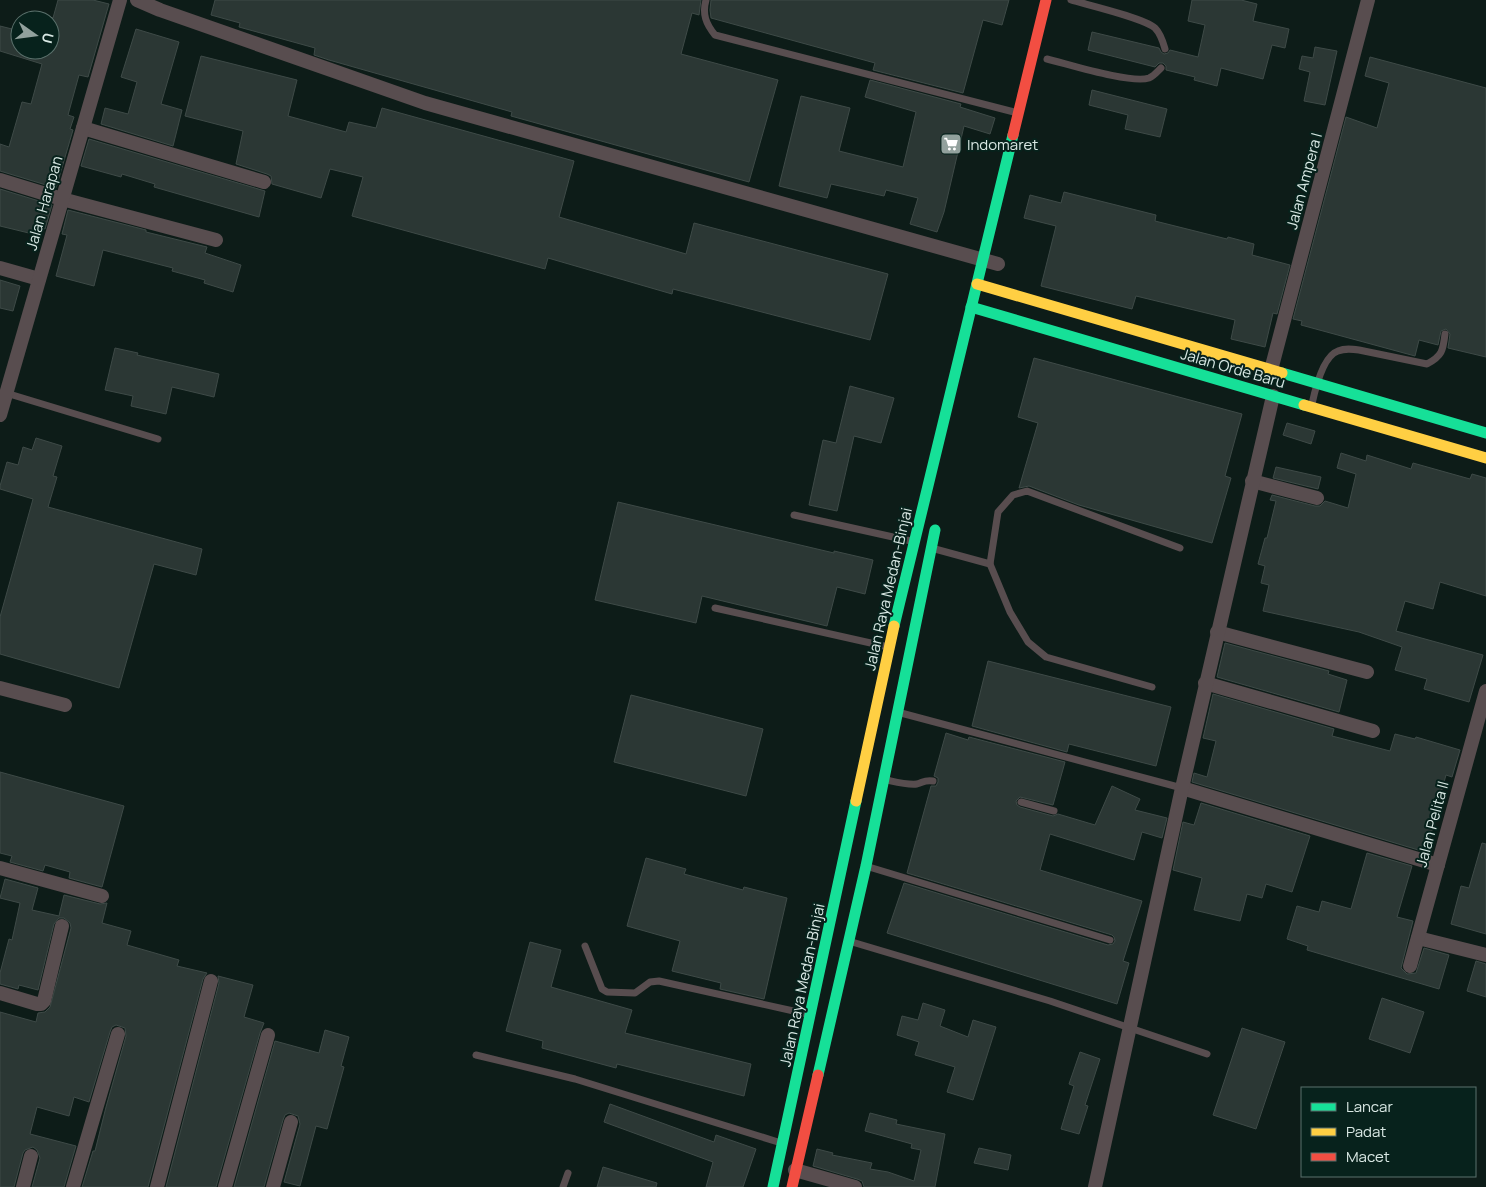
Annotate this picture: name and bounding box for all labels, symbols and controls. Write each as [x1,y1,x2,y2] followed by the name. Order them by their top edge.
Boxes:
[10,10,60,60] north arrow
[38,31,59,45] text: U
[1281,131,1327,231] street label: Jalan Ampera I
[939,132,963,156] supermarket icon: Indomaret
[967,134,1038,155] place label: Indomaret
[21,153,68,253] street label: Jalan Harapan
[1178,343,1288,393] street label: Jalan Orde Baru
[859,506,917,672] street label: Jalan Raya Medan-Binjai
[1410,779,1454,869] street label: Jalan Pelita II
[774,901,830,1069] street label: Jalan Raya Medan-Binjai
[1301,1087,1476,1177] legend
[1346,1096,1393,1117] text: Lancar
[1346,1121,1386,1142] text: Padat
[1346,1146,1390,1167] text: Macet

